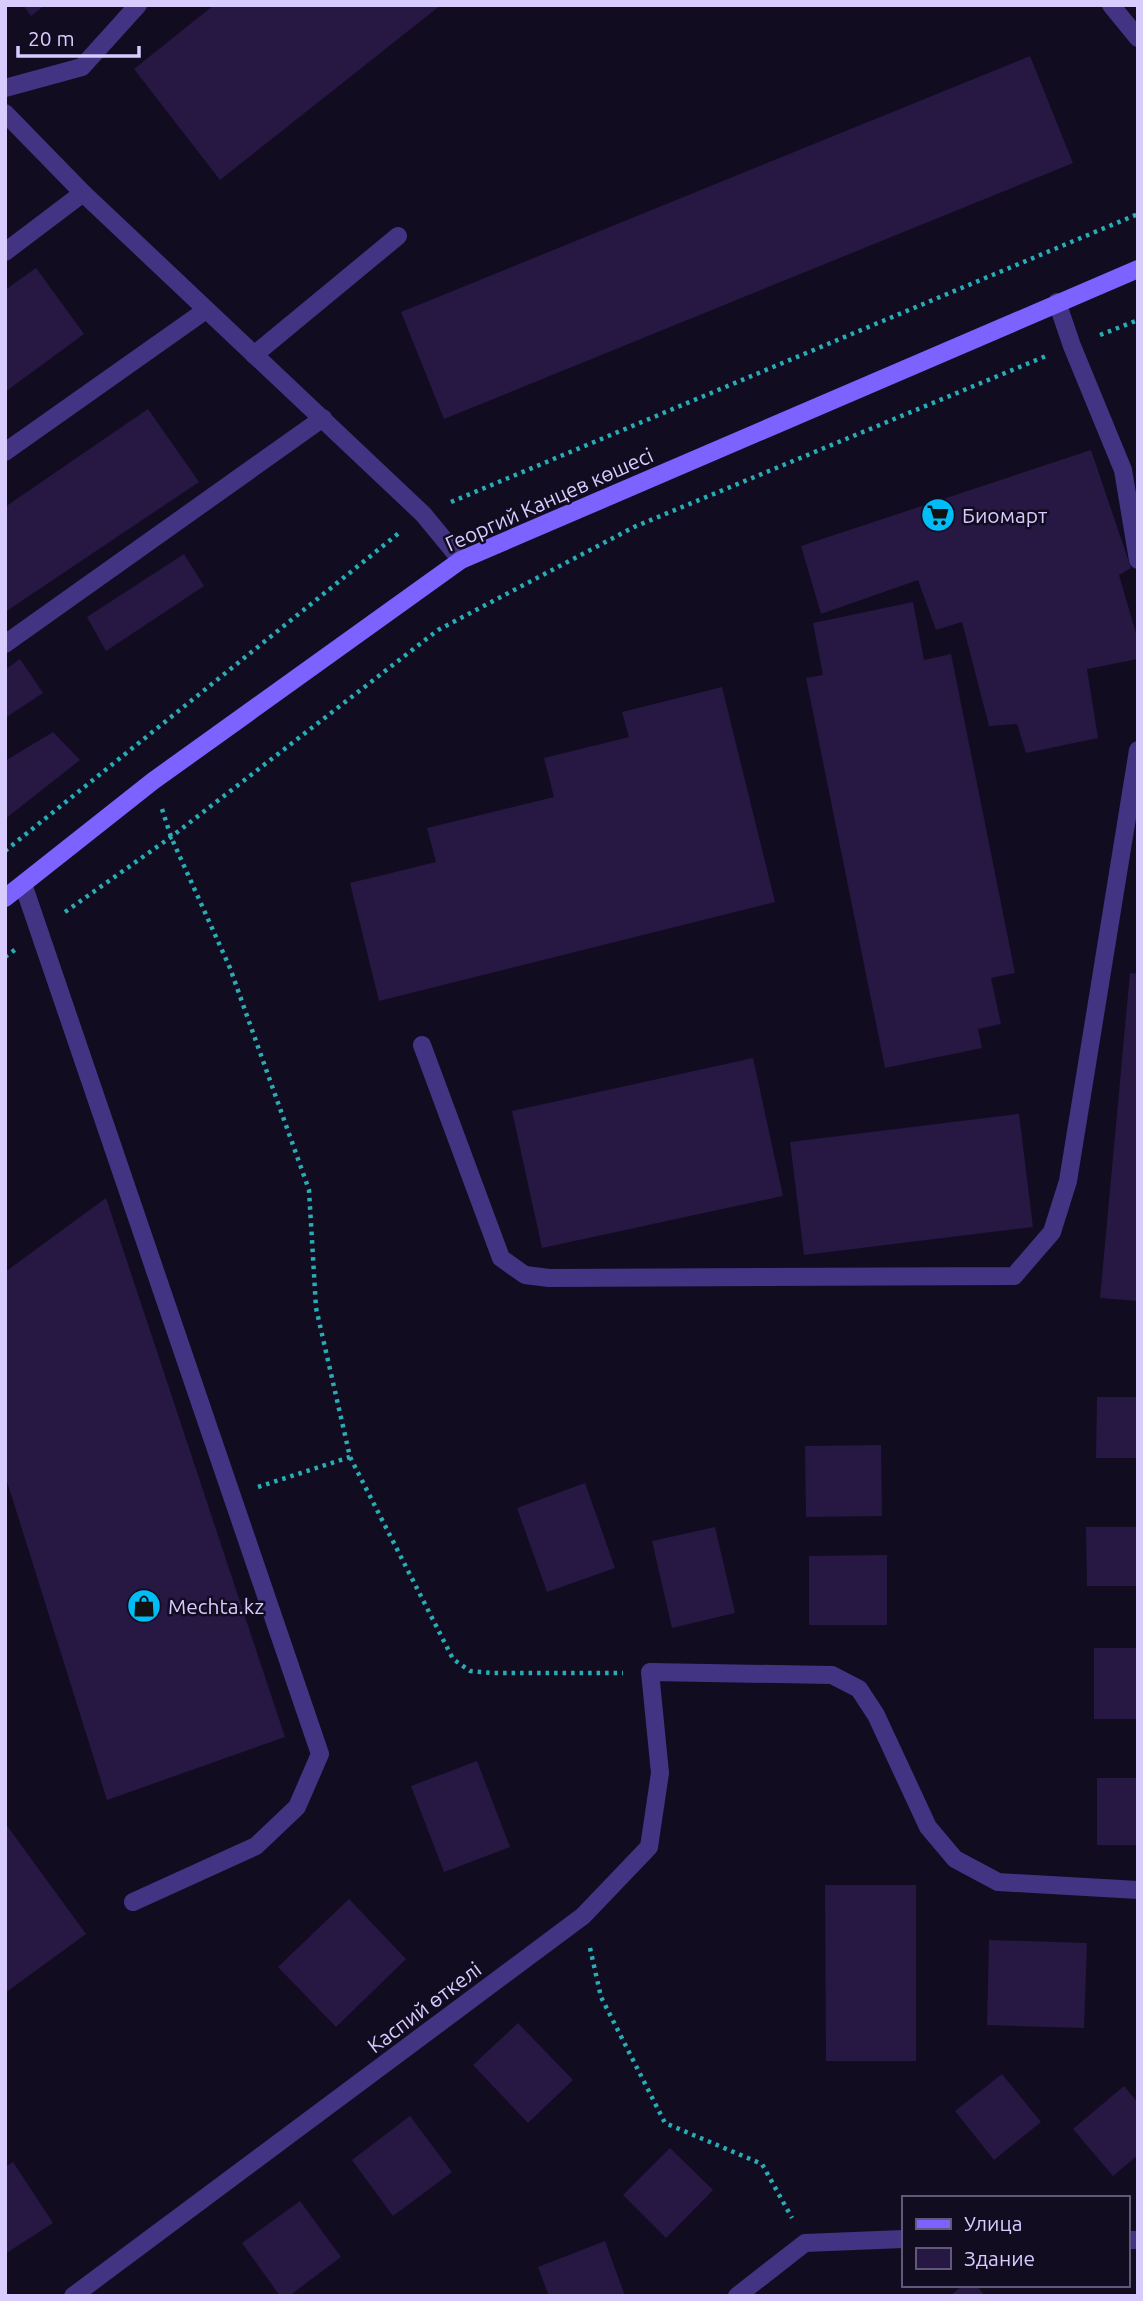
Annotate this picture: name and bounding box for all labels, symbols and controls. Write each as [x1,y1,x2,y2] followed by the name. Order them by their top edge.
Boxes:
[18,14,138,58] scale bar
[28,26,75,50] text: 20 m
[441,442,657,556] street label: Георгий Канцев көшесі
[919,496,957,534] supermarket icon: Биомарт
[962,503,1048,527] place label: Биомарт
[125,1587,163,1625] shop icon: Mechta.kz
[168,1594,264,1618] place label: Mechta.kz
[362,1956,486,2058] street label: Каспий өткелі
[902,2196,1129,2287] legend
[964,2211,1022,2235] text: Улица
[964,2246,1035,2270] text: Здание

